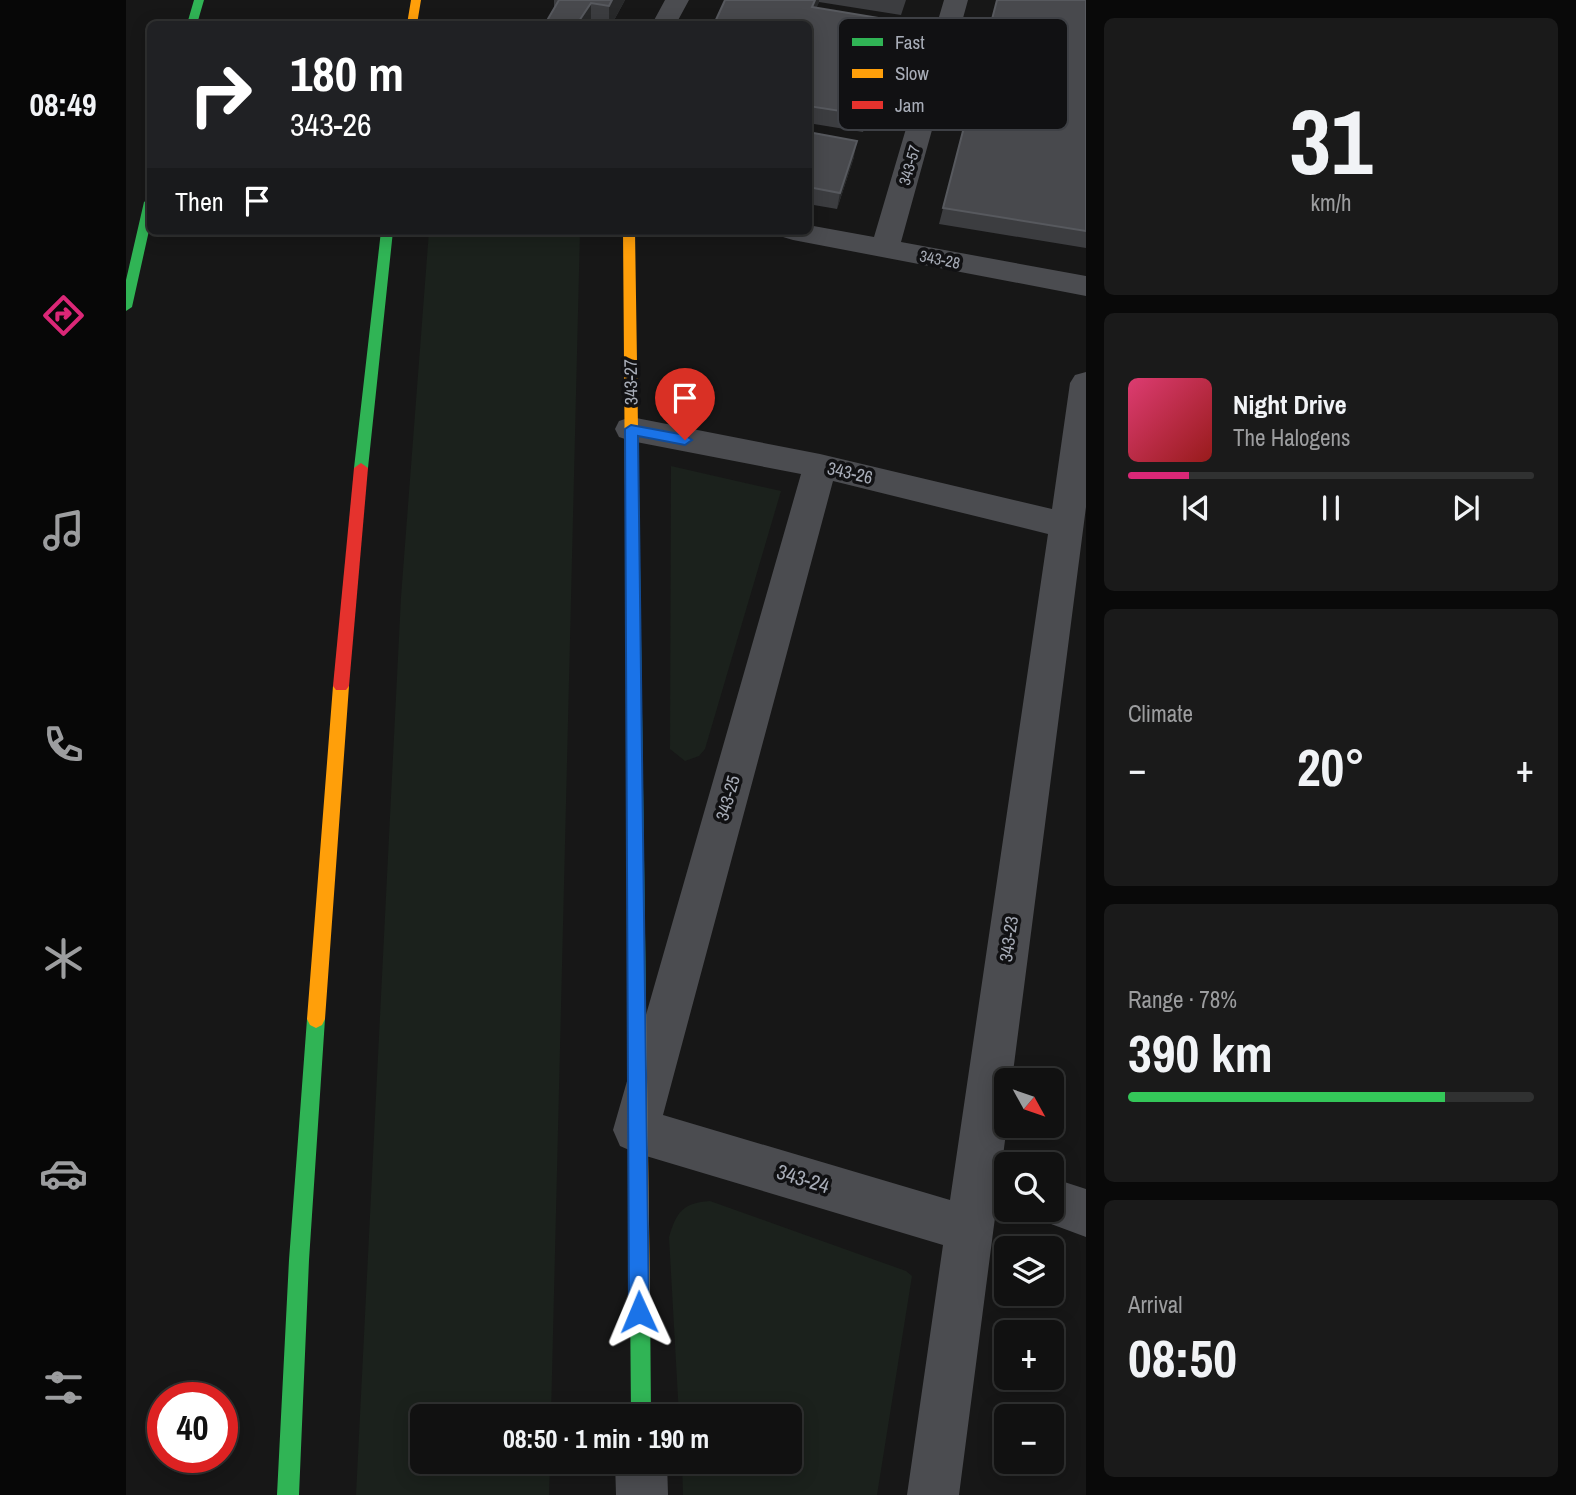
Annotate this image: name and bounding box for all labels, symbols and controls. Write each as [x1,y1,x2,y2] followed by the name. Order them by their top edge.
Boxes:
[838,18,1068,130] legend
[895,29,925,55] text: Fast
[290,40,404,106] text: 180 m
[175,49,266,140] icon: right
[895,60,930,86] text: Slow
[1290,80,1373,202] text: 31
[29,83,97,126] text: 08:49
[895,92,924,118] text: Jam
[290,103,372,146] text: 343-26
[893,142,925,188] street label: 343-57
[238,182,276,220] icon: arrive
[175,184,224,219] text: Then
[1311,187,1351,218] text: km/h
[918,244,962,274] street label: 343-28
[39,291,88,340] icon: directions
[618,359,643,405] street label: 343-27
[655,368,715,440] pin
[666,379,704,417] icon: arrive
[1233,387,1347,422] text: Night Drive
[1233,422,1350,453] text: The Halogens
[825,455,875,490] street label: 343-26
[1177,489,1215,527] icon: previous
[1312,489,1350,527] icon: pause
[1447,489,1485,527] icon: next
[39,506,88,555] icon: music
[1128,698,1193,729] text: Climate
[39,720,88,769] icon: phone
[1297,732,1365,802] text: 20°
[1128,743,1146,794] text: −
[1516,743,1534,794] text: +
[709,772,746,823] street label: 343-25
[993,914,1024,963] street label: 343-23
[39,934,88,983] icon: climate
[1128,984,1237,1015] text: Range · 78%
[1128,1018,1273,1088] text: 390 km
[994,1068,1064,1138] north arrow
[994,1068,1064,1474] map controls
[39,1149,88,1198] icon: car
[994,1152,1064,1222] button: search
[773,1157,833,1200] street label: 343-24
[994,1236,1064,1306] button: layers
[602,1275,676,1349] position arrow
[1128,1289,1183,1320] text: Arrival
[994,1320,1064,1390] button: +
[1128,1323,1237,1393] text: 08:50
[39,1363,88,1412] icon: filters
[147,1382,238,1473] speed limit sign: 40
[994,1404,1064,1474] button: −
[503,1421,709,1456] text: 08:50 · 1 min · 190 m

